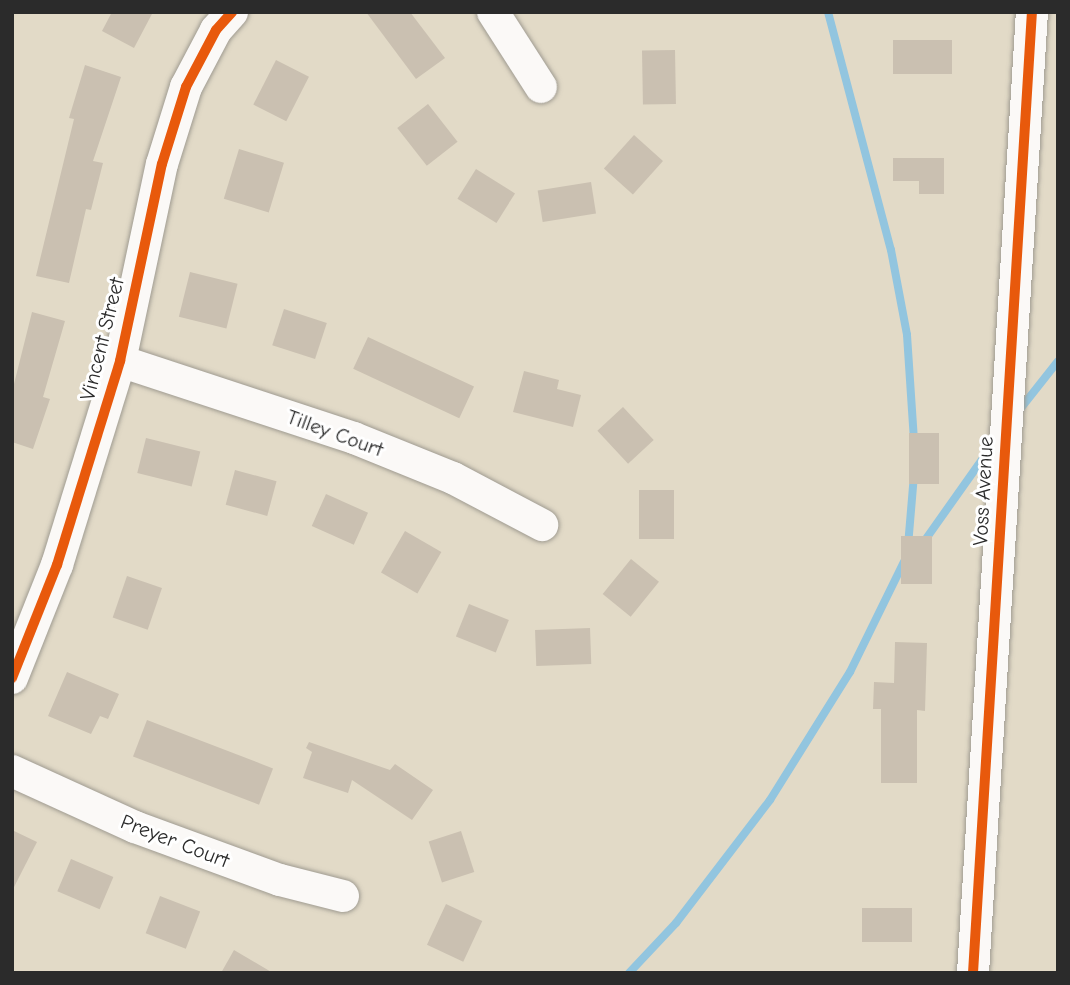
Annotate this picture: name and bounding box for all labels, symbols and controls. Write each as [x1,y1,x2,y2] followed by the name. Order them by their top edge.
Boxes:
[75,275,129,403] street label: Vincent Street
[283,404,387,462] street label: Tilley Court
[968,436,998,546] street label: Voss Avenue
[117,809,233,873] street label: Preyer Court

